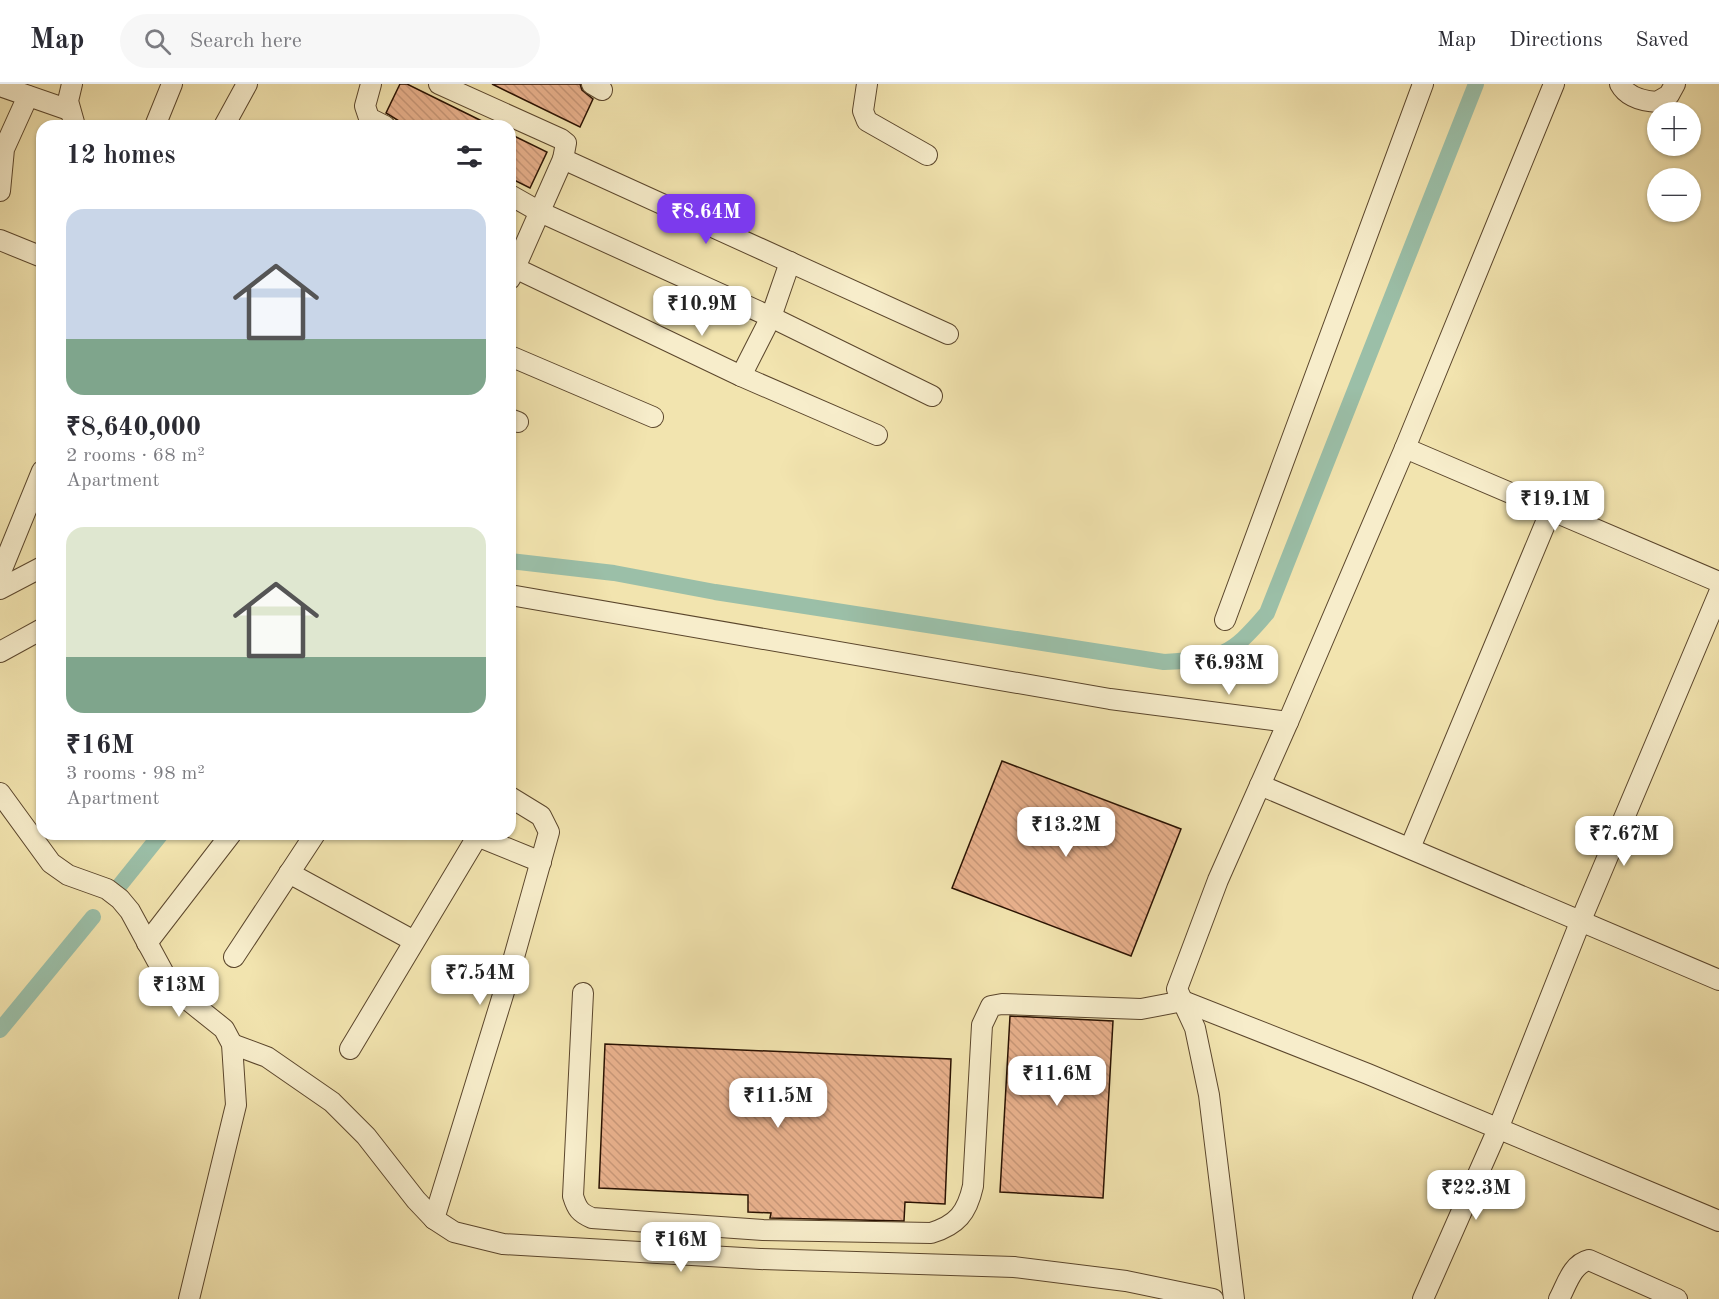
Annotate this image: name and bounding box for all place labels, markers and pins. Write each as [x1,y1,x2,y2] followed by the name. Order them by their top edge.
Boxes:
[657,194,755,245] pin: ₹8.64M
[653,286,751,337] pin: ₹10.9M
[1506,481,1604,532] pin: ₹19.1M
[1180,645,1278,696] pin: ₹6.93M
[1017,807,1115,858] pin: ₹13.2M
[1575,816,1673,867] pin: ₹7.67M
[431,955,529,1006] pin: ₹7.54M
[143,967,215,1018] pin: ₹13M
[1008,1056,1106,1107] pin: ₹11.6M
[729,1078,827,1129] pin: ₹11.5M
[1427,1170,1525,1221] pin: ₹22.3M
[645,1222,717,1273] pin: ₹16M

